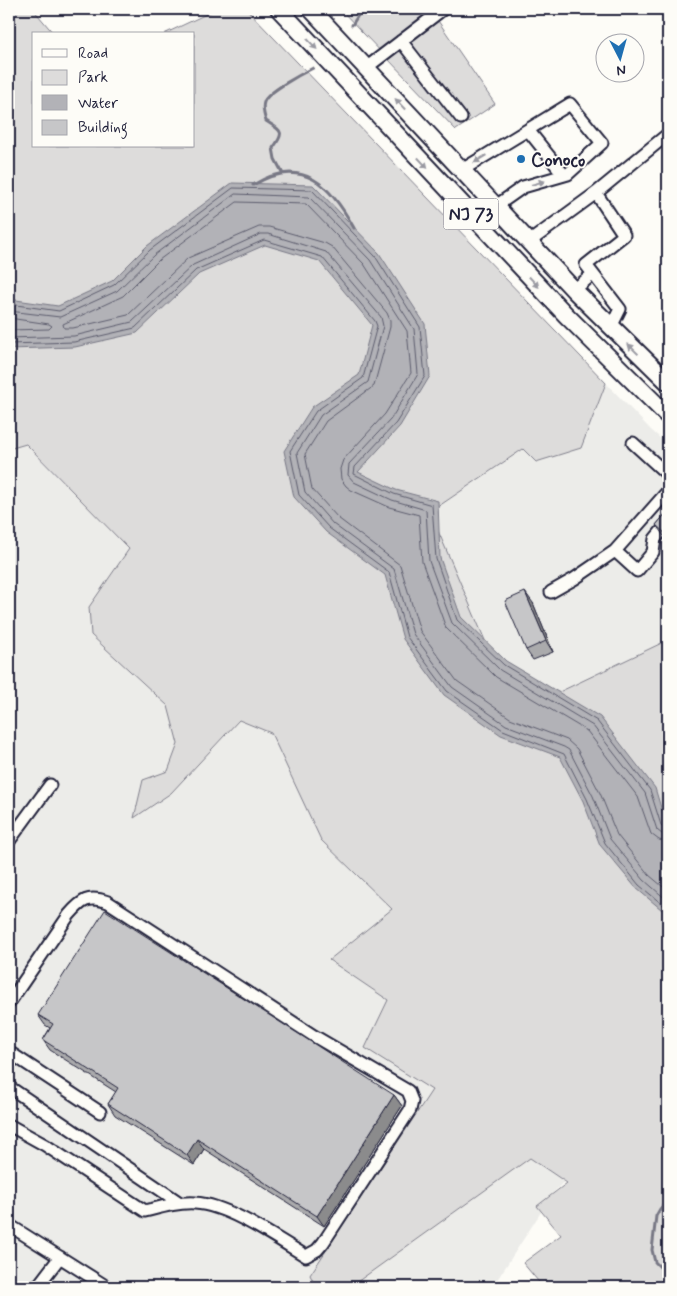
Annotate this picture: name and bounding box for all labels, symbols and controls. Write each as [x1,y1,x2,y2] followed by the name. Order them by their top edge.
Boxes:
[32,32,195,148] legend
[594,32,644,82] north arrow
[306,38,318,50] one-way arrow
[78,44,108,64] text: Road
[616,60,627,79] text: N
[78,68,108,88] text: Park
[78,94,118,114] text: Water
[394,99,406,111] one-way arrow
[78,118,128,139] text: Building
[531,148,585,173] place label: Conoco
[515,153,527,165] marker: Conoco
[474,154,487,163] one-way arrow
[417,157,429,169] one-way arrow
[531,178,546,186] one-way arrow
[444,198,498,230] road number: NJ 73
[528,275,540,287] one-way arrow
[627,343,639,355] one-way arrow

